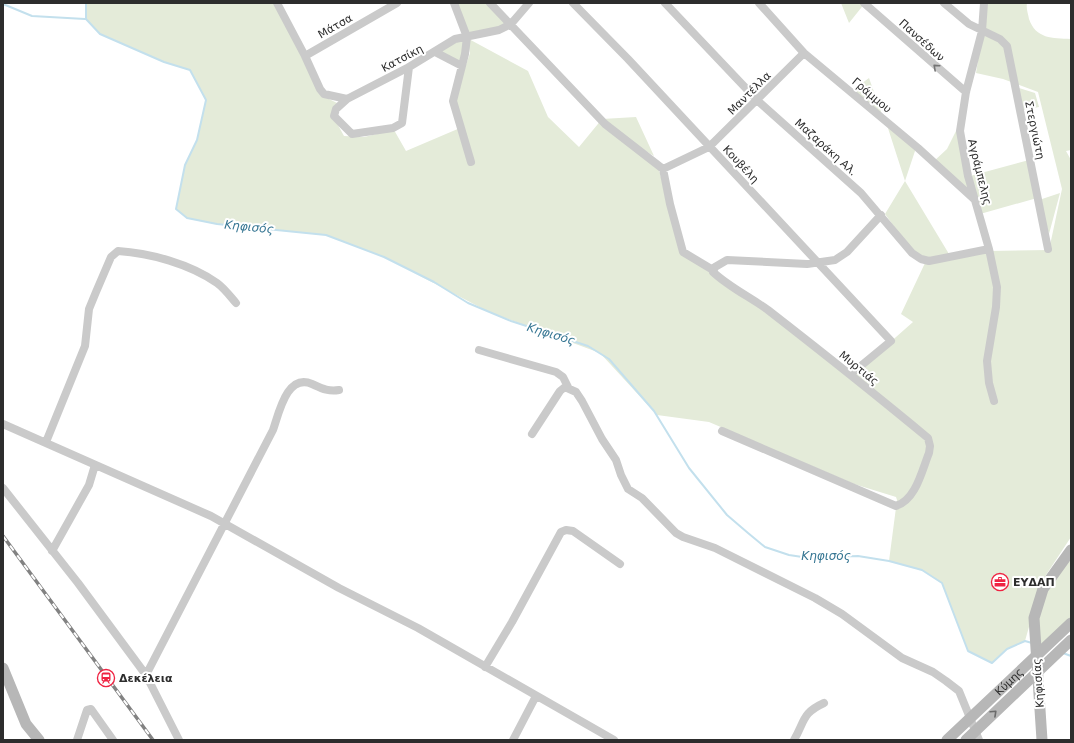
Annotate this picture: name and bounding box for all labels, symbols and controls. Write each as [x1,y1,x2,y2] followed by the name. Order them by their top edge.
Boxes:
[316,11,355,41] street label: Μάτσα
[896,17,947,64] street label: Πανσέδων
[379,42,425,75] street label: Κατσίκη
[933,64,941,71] one-way arrow
[725,69,774,118] street label: Μαντέλλα
[849,75,894,116] street label: Γράμμου
[1022,100,1047,161] street label: Στεργιώτη
[792,116,859,179] street label: Μαζαράκη Αλ.
[965,138,994,207] street label: Αγράμπελης
[720,143,761,186] street label: Κουβέλη
[224,217,274,237] water label: Κηφισός
[525,320,577,348] water label: Κηφισός
[836,349,881,388] street label: Μυρτιάς
[801,549,851,563] water label: Κηφισός
[990,572,1010,592] office icon: ΕΥΔΑΠ
[1013,576,1055,589] place label: ΕΥΔΑΠ
[1030,658,1047,708] street label: Κηφισίας
[992,666,1026,698] street label: Κύμης
[96,668,116,688] station icon: Δεκέλεια
[119,672,173,685] place label: Δεκέλεια
[989,710,997,718] one-way arrow

